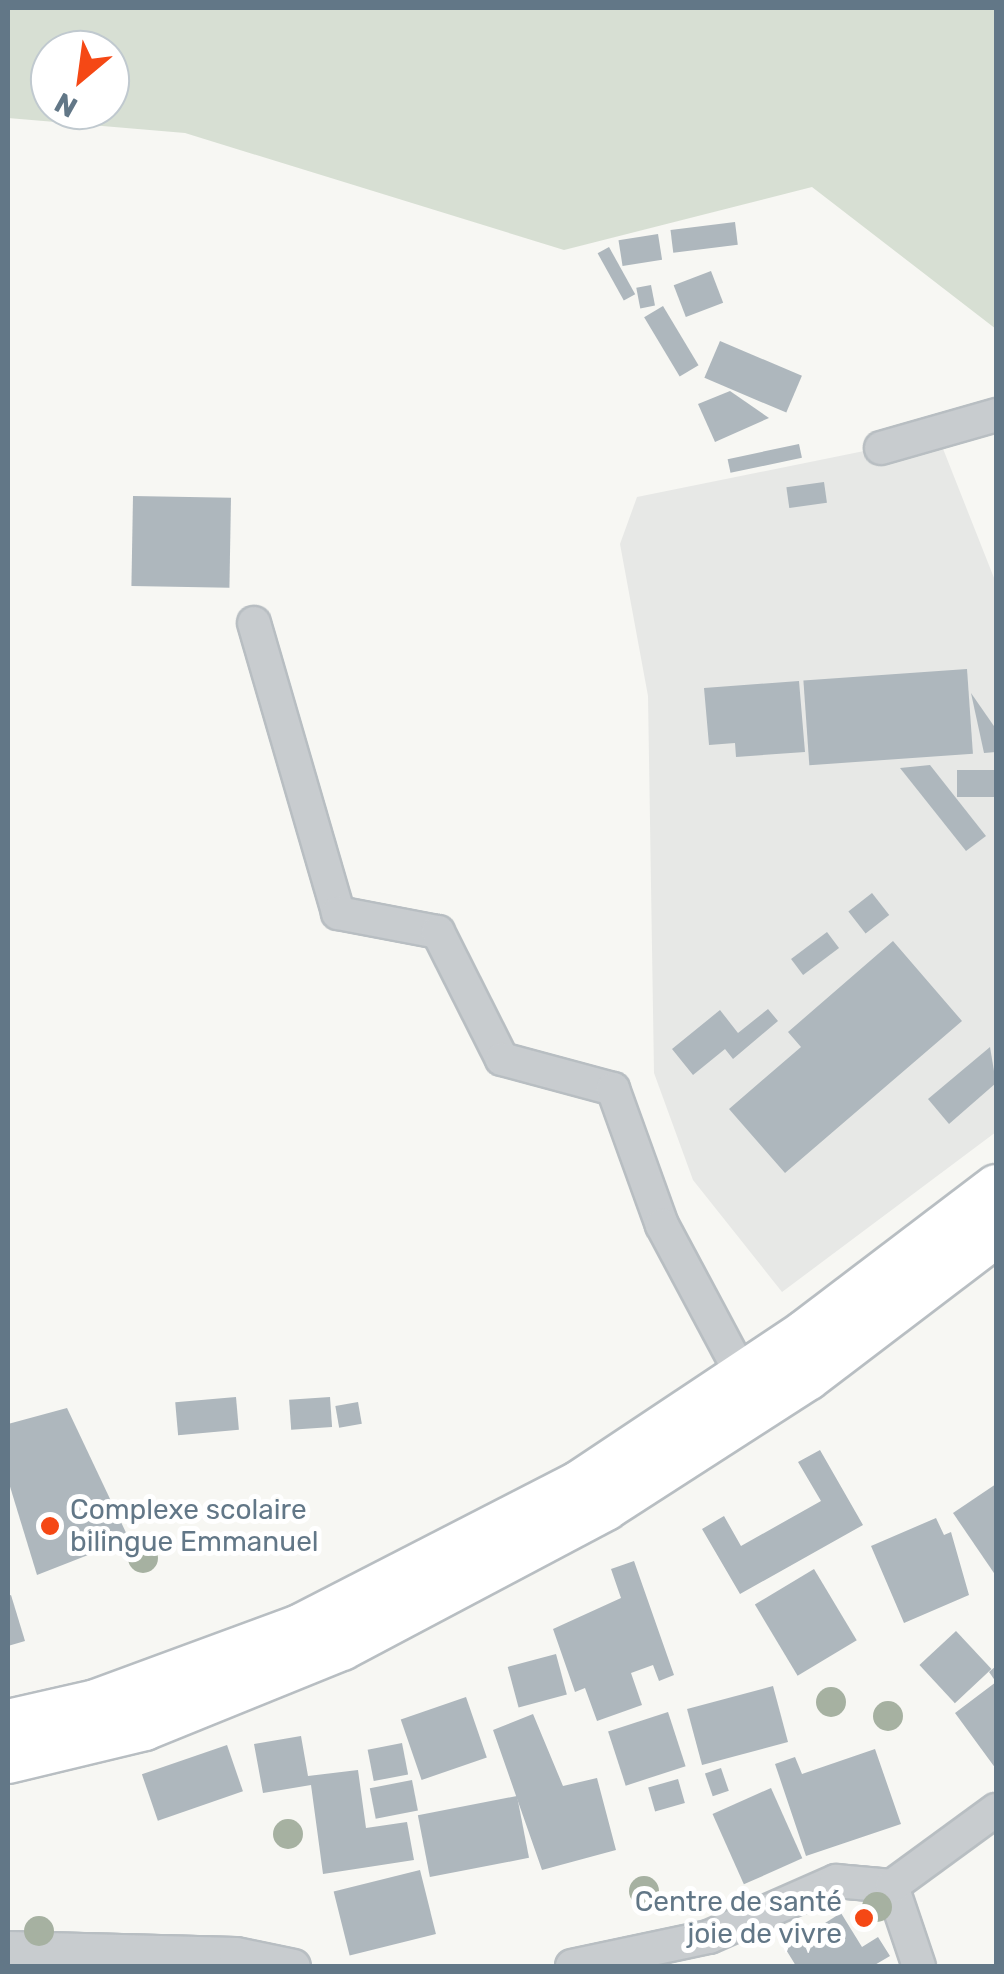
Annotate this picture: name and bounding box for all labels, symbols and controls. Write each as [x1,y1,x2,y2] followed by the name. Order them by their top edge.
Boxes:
[30,30,130,130] north arrow
[49,86,83,124] text: N
[70,1493,319,1559] place label: Complexe scolaire bilingue Emmanuel
[39,1515,61,1537] marker: Complexe scolaire bilingue Emmanuel
[635,1885,842,1951] place label: Centre de santé joie de vivre
[851,1905,877,1931] marker: Centre de santé joie de vivre

